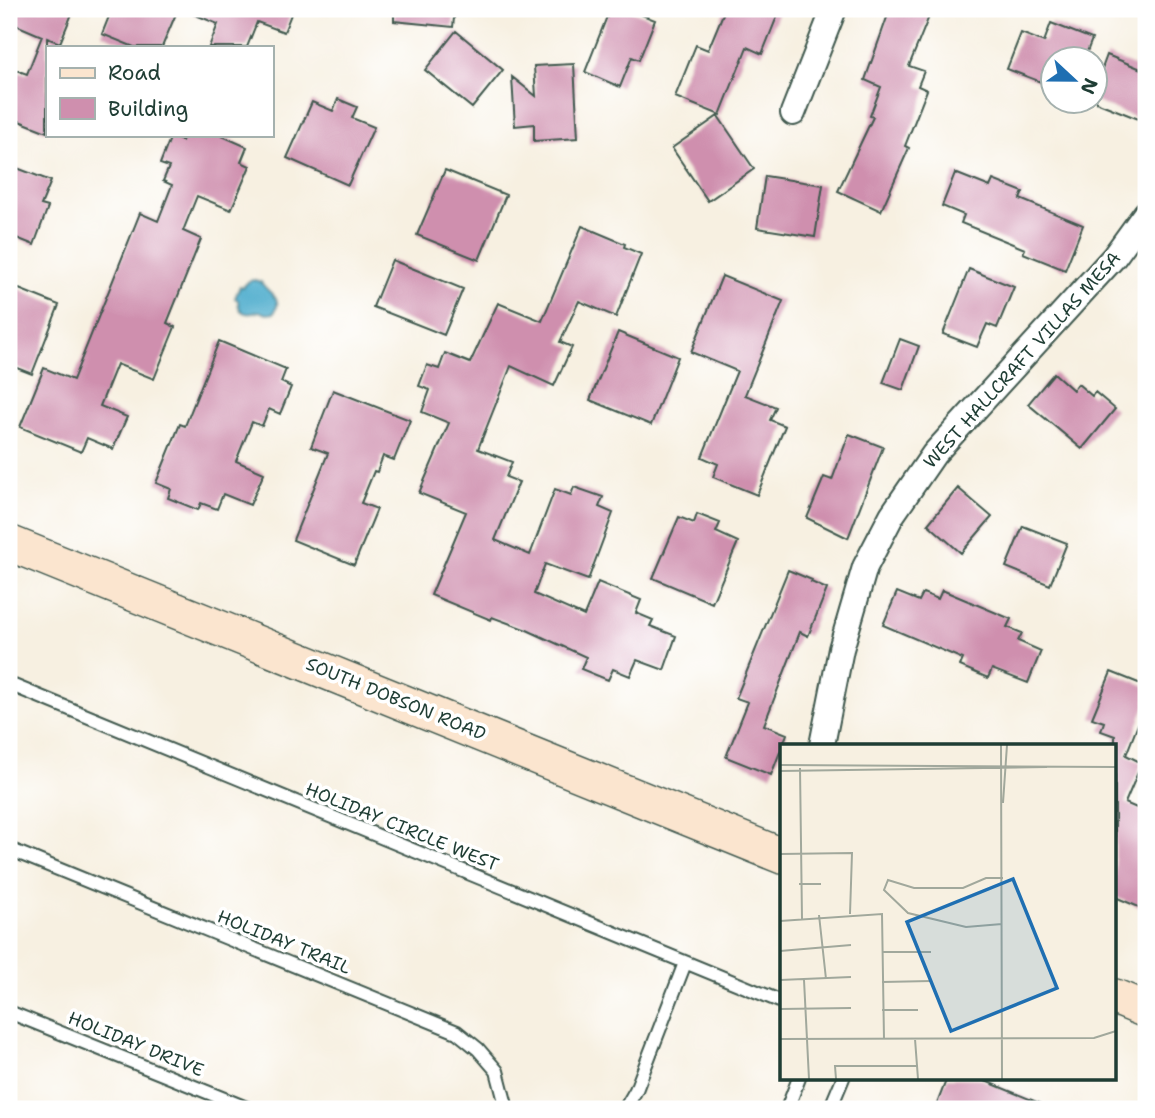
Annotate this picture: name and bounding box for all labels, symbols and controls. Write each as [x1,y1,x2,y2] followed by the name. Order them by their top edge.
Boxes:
[46,46,273,136] legend
[1040,46,1110,116] north arrow
[108,59,161,87] text: Road
[1075,75,1104,98] text: N
[108,95,188,123] text: Building
[918,246,1126,474] street label: WEST HALLCRAFT VILLAS MESA
[302,652,490,746] street label: SOUTH DOBSON ROAD
[780,744,1116,1080] inset map
[302,777,502,877] street label: HOLIDAY CIRCLE WEST
[214,904,354,980] street label: HOLIDAY TRAIL
[64,1006,208,1082] street label: HOLIDAY DRIVE

